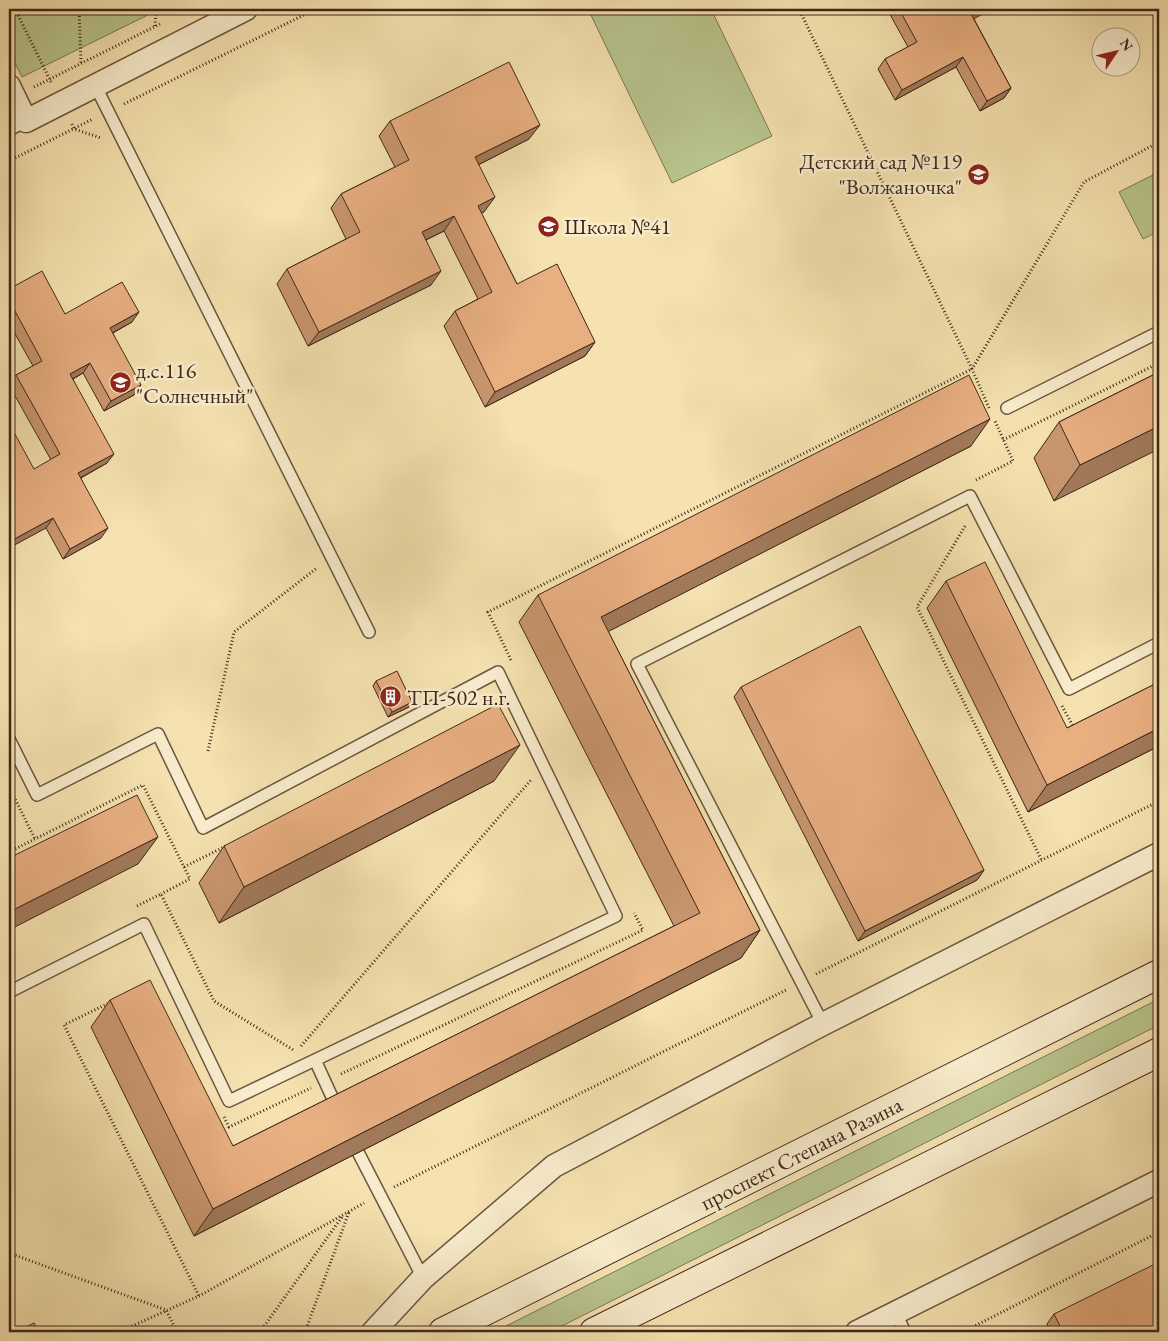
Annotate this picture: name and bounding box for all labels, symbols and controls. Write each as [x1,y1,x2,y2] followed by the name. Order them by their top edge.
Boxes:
[1090,28,1140,78] north arrow
[1116,35,1138,55] text: N
[800,147,962,201] place label: Детский сад №119 "Волжаночка"
[966,162,990,186] school or university icon: Детский сад №119 "Волжаночка"
[564,212,671,241] place label: Школа №41
[536,214,560,238] school or university icon: Школа №41
[136,356,253,410] place label: д.с.116 "Солнечный"
[108,371,132,395] school or university icon: д.с.116 "Солнечный"
[407,683,510,712] place label: ТП-502 н.г.
[379,685,403,709] building icon: ТП-502 н.г.
[695,1090,907,1217] street label: проспект Степана Разина

